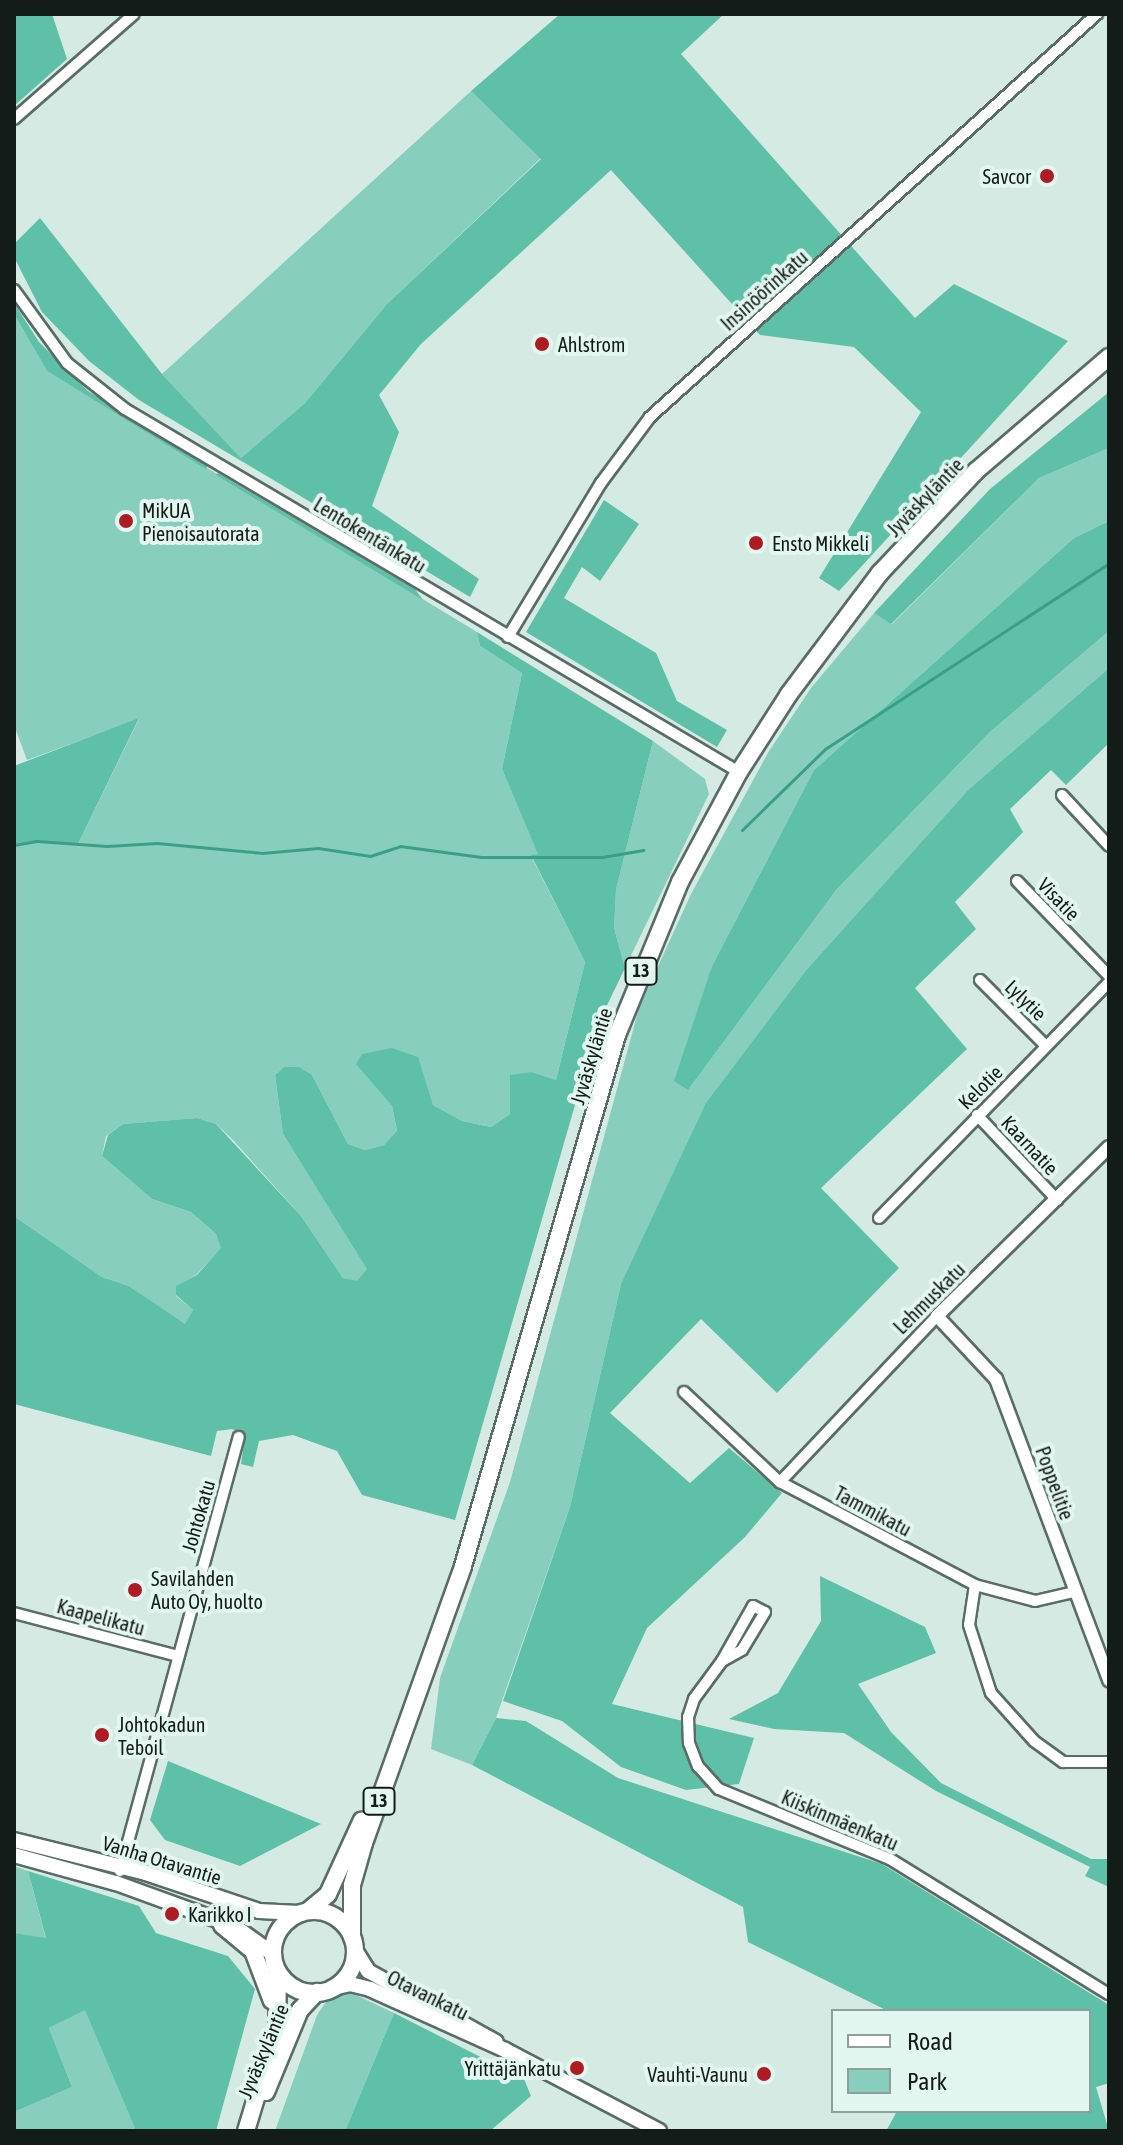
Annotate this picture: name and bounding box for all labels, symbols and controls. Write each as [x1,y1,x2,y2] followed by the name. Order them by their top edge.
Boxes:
[983,164,1031,188] place label: Savcor
[1038,167,1056,185] marker: Savcor
[716,245,812,335] street label: Insinöörinkatu
[558,332,625,356] place label: Ahlstrom
[533,335,551,353] marker: Ahlstrom
[882,453,968,541] street label: Jyväskyläntie
[309,492,431,578] street label: Lentokentänkatu
[142,498,260,545] place label: MikUA Pienoisautorata
[117,512,135,530] marker: MikUA Pienoisautorata
[772,531,869,555] place label: Ensto Mikkeli
[747,534,765,552] marker: Ensto Mikkeli
[1033,873,1085,925] street label: Visatie
[623,957,659,985] road number: 13
[1000,975,1052,1025] street label: Lylytie
[565,1005,617,1107] street label: Jyväskyläntie
[953,1060,1007,1114] street label: Kelotie
[997,1110,1063,1180] street label: Kaarnatie
[888,1257,970,1339] street label: Lehmuskatu
[1031,1443,1079,1523] street label: Poppelitie
[176,1477,220,1555] street label: Johtokatu
[830,1481,916,1541] street label: Tammikatu
[151,1566,263,1613] place label: Savilahden Auto Oy, huolto
[126,1581,144,1599] marker: Savilahden Auto Oy, huolto
[54,1594,148,1640] street label: Kaapelikatu
[118,1712,205,1759] place label: Johtokadun Teboil
[93,1726,111,1744] marker: Johtokadun Teboil
[778,1785,902,1855] street label: Kiiskinmäenkatu
[361,1787,397,1815] road number: 13
[100,1831,224,1889] street label: Vanha Otavantie
[188,1902,252,1926] place label: Karikko I
[163,1905,181,1923] marker: Karikko I
[384,1965,472,2025] street label: Otavankatu
[232,2000,294,2102] street label: Jyväskyläntie
[831,2009,1091,2113] legend
[907,2028,953,2055] text: Road
[464,2056,561,2080] place label: Yrittäjänkatu
[568,2059,586,2077] marker: Yrittäjänkatu
[647,2062,748,2086] place label: Vauhti-Vaunu
[755,2065,773,2083] marker: Vauhti-Vaunu
[907,2068,947,2095] text: Park

